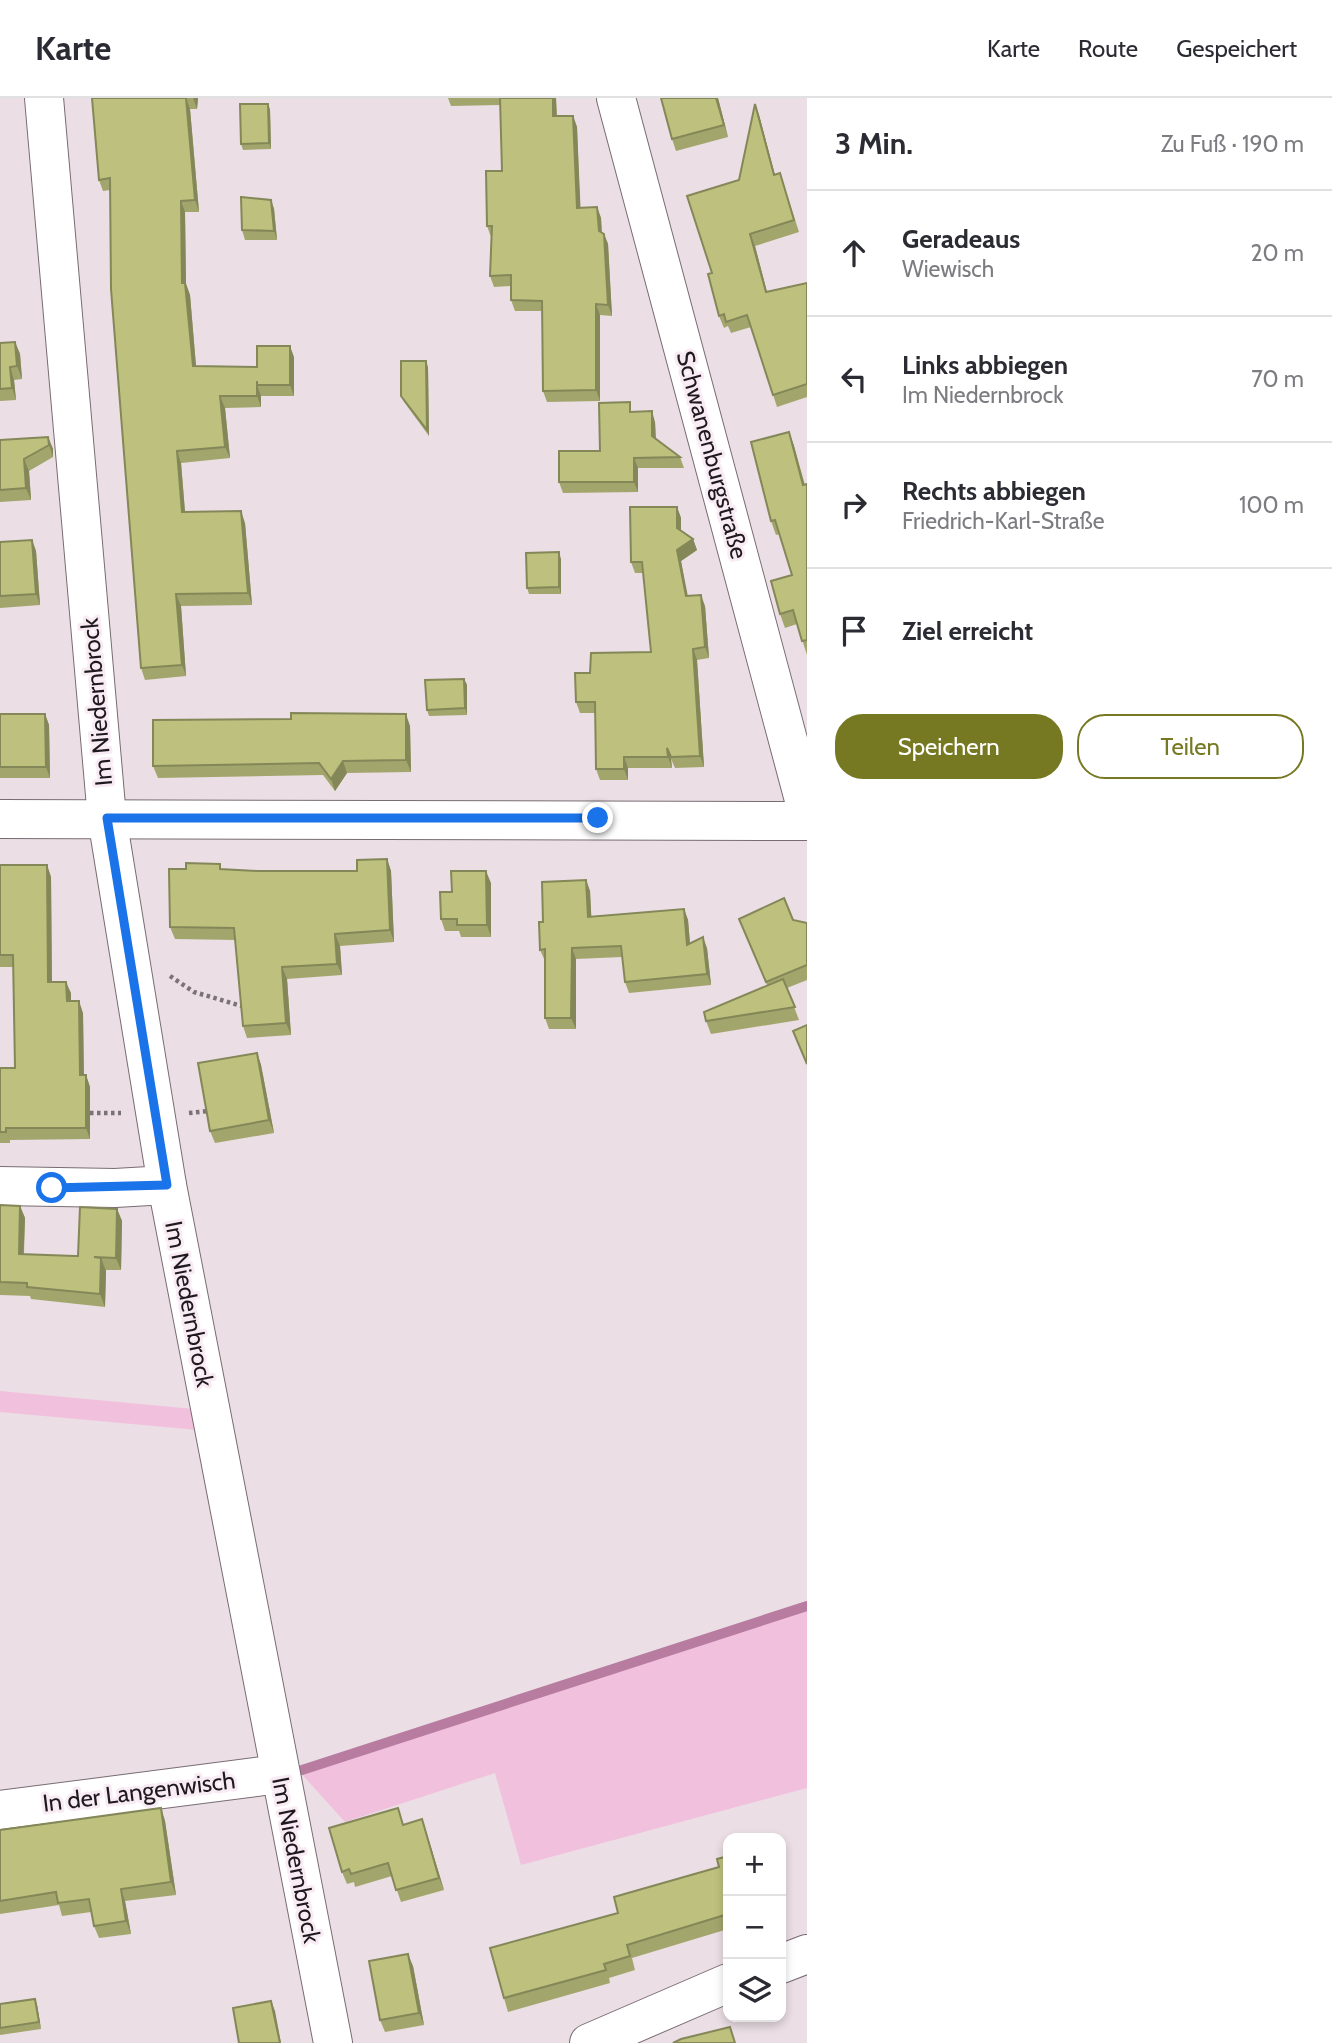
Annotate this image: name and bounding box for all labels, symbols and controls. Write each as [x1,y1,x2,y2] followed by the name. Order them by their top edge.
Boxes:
[35,28,111,68] text: Karte
[987,34,1040,63] text: Karte
[1078,34,1138,63] text: Route
[1176,34,1297,63] text: Gespeichert
[835,125,913,162] text: 3 Min.
[1161,130,1304,158] text: Zu Fuß · 190 m
[902,223,1020,255] text: Geradeaus
[835,234,873,272] icon: ahead
[1251,239,1304,267] text: 20 m
[902,255,994,283] text: Wiewisch
[671,348,754,562] street label: Schwanenburgstraße
[902,349,1068,381] text: Links abbiegen
[835,360,873,398] icon: left
[1251,365,1304,393] text: 70 m
[902,381,1063,409] text: Im Niedernbrock
[902,475,1086,507] text: Rechts abbiegen
[835,486,873,524] icon: right
[1239,491,1304,519] text: 100 m
[902,507,1105,535] text: Friedrich-Karl-Straße
[835,612,873,650] icon: arrive
[902,615,1033,647] text: Ziel erreicht
[75,617,118,787] street label: Im Niedernbrock
[835,714,1063,779] button: Speichern
[1077,714,1304,779] button: Teilen
[582,802,613,833] route end
[36,1172,67,1203] route start
[159,1218,220,1390] street label: Im Niedernbrock
[41,1765,237,1818] street label: In der Langenwisch
[266,1774,327,1946] street label: Im Niedernbrock
[723,1833,786,2022] map controls
[723,1833,786,1896] button: +
[723,1896,786,1959] button: −
[723,1959,786,2022] button: layers

